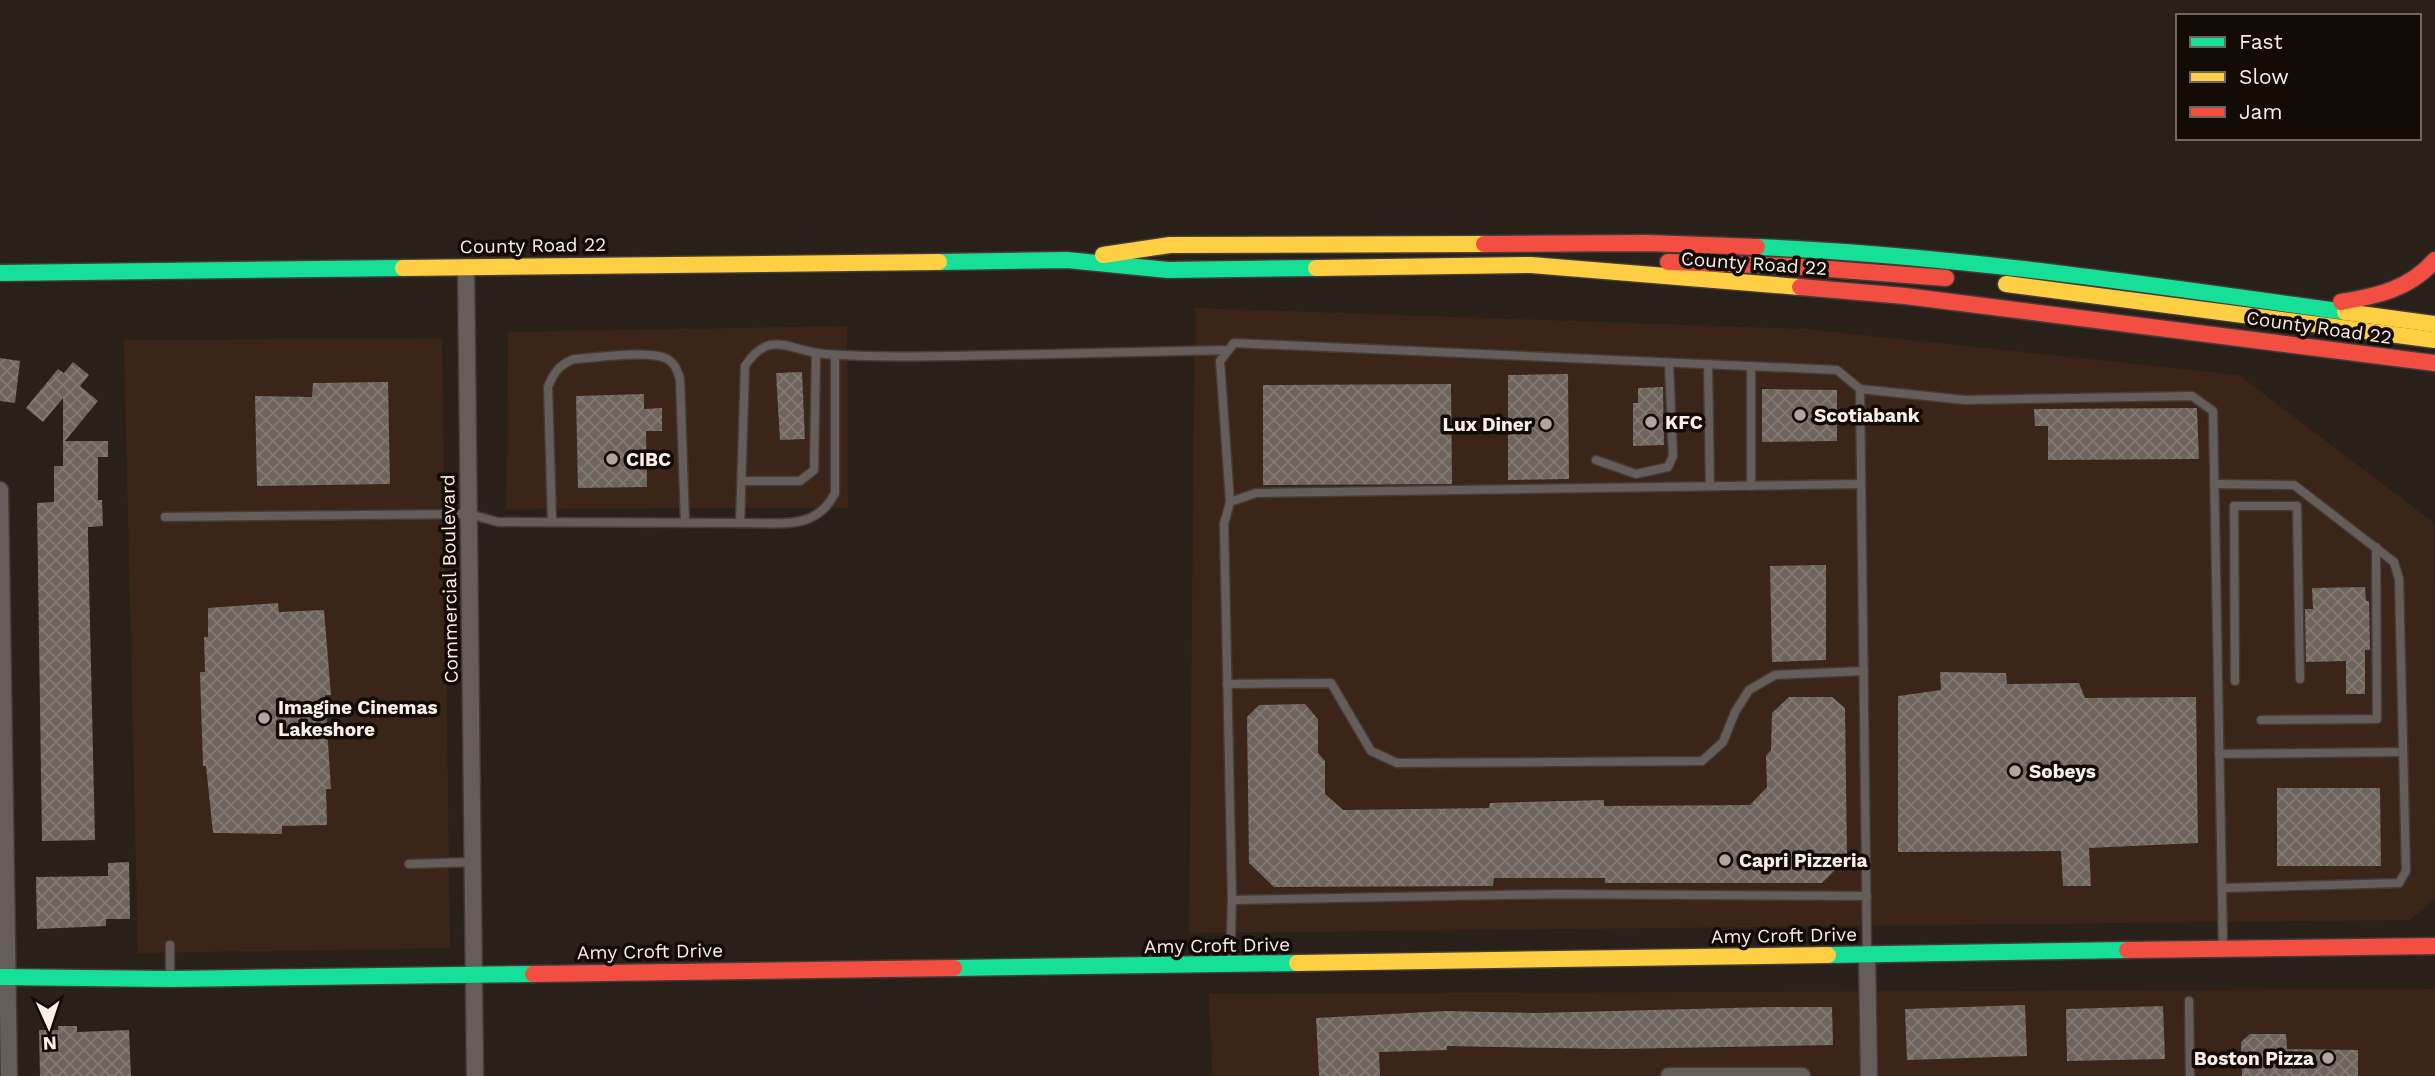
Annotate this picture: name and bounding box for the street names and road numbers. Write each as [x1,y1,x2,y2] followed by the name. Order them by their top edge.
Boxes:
[460,233,606,258] street label: County Road 22
[1680,247,1828,280] street label: County Road 22
[2245,306,2393,349] street label: County Road 22
[436,474,463,684] street label: Commercial Boulevard
[1711,923,1857,948] street label: Amy Croft Drive
[1144,933,1290,958] street label: Amy Croft Drive
[577,939,723,964] street label: Amy Croft Drive

